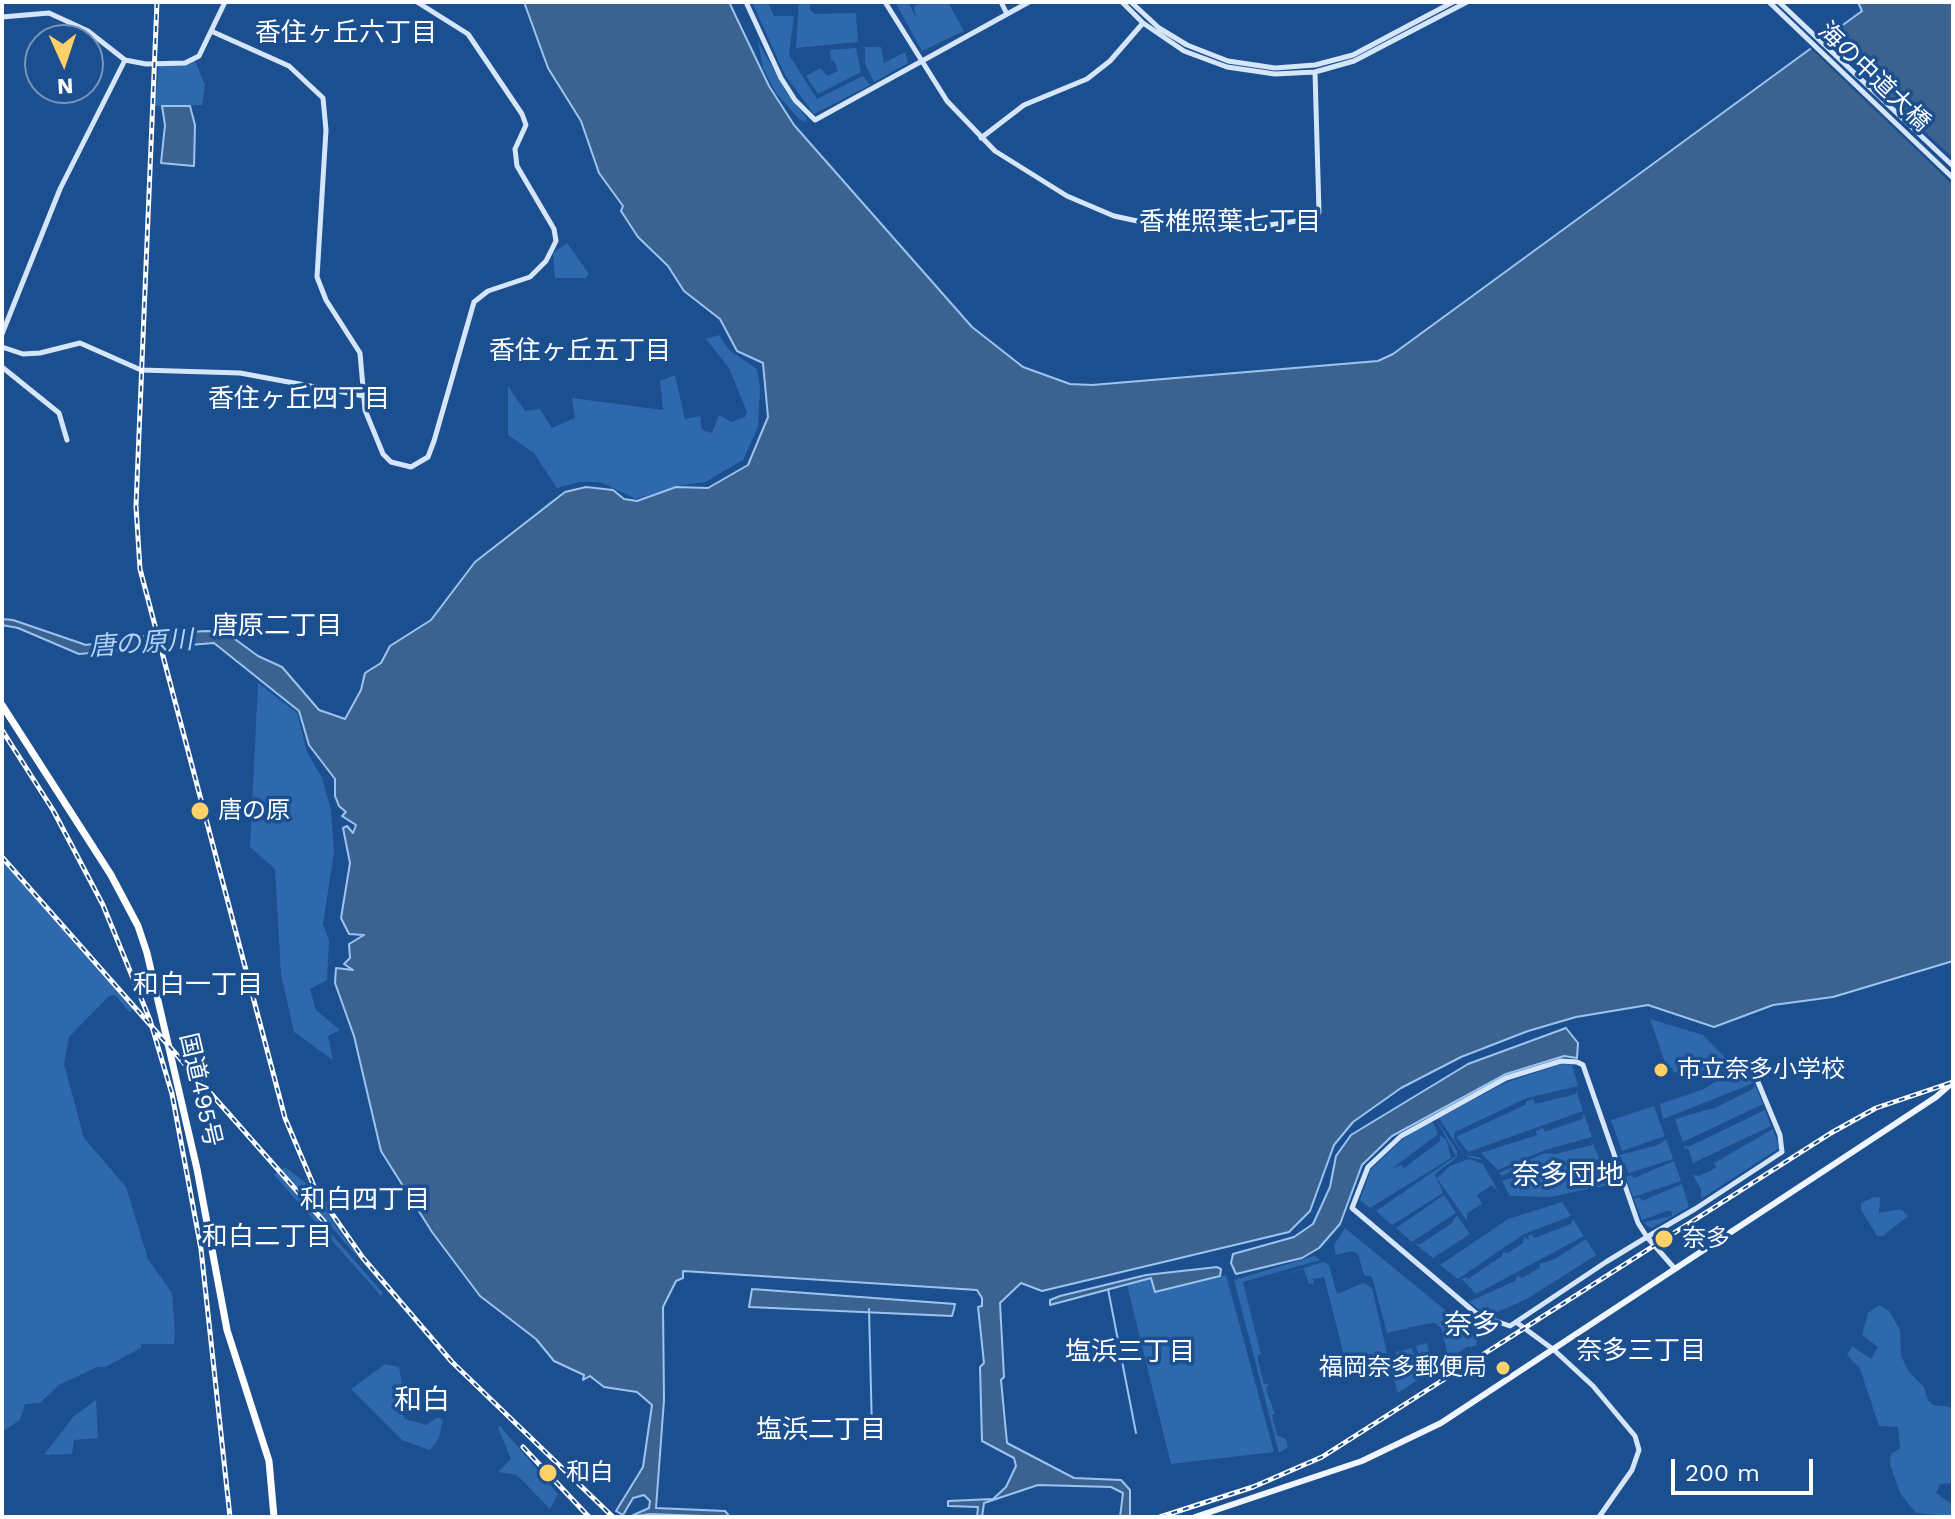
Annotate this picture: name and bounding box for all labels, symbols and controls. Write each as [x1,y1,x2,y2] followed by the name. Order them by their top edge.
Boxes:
[255,17,437,49] district label: 香住ヶ丘六丁目
[1812,17,1936,137] street label: 海の中道大橋
[24,24,104,104] north arrow
[56,74,74,99] text: N
[1139,206,1321,238] district label: 香椎照葉七丁目
[489,335,671,367] district label: 香住ヶ丘五丁目
[208,383,390,415] district label: 香住ヶ丘四丁目
[212,610,342,642] district label: 唐原二丁目
[88,625,194,663] water label: 唐の原川
[218,797,290,825] place label: 唐の原
[189,800,211,822] marker: 唐の原
[133,969,263,1001] district label: 和白一丁目
[173,1031,227,1149] street label: 国道495号
[1677,1056,1845,1084] place label: 市立奈多小学校
[1652,1061,1670,1079] marker: 市立奈多小学校
[1512,1159,1624,1193] district label: 奈多団地
[300,1184,430,1216] district label: 和白四丁目
[202,1221,332,1253] district label: 和白二丁目
[1682,1225,1730,1253] place label: 奈多
[1653,1228,1675,1250] marker: 奈多
[1444,1309,1500,1343] district label: 奈多
[1576,1335,1706,1367] district label: 奈多三丁目
[1065,1336,1195,1368] district label: 塩浜三丁目
[1319,1354,1487,1382] place label: 福岡奈多郵便局
[1494,1359,1512,1377] marker: 福岡奈多郵便局
[394,1384,450,1418] district label: 和白
[756,1414,886,1446] district label: 塩浜二丁目
[1675,1443,1817,1493] scale bar
[566,1459,614,1487] place label: 和白
[1685,1459,1760,1487] text: 200 m
[537,1462,559,1484] marker: 和白

